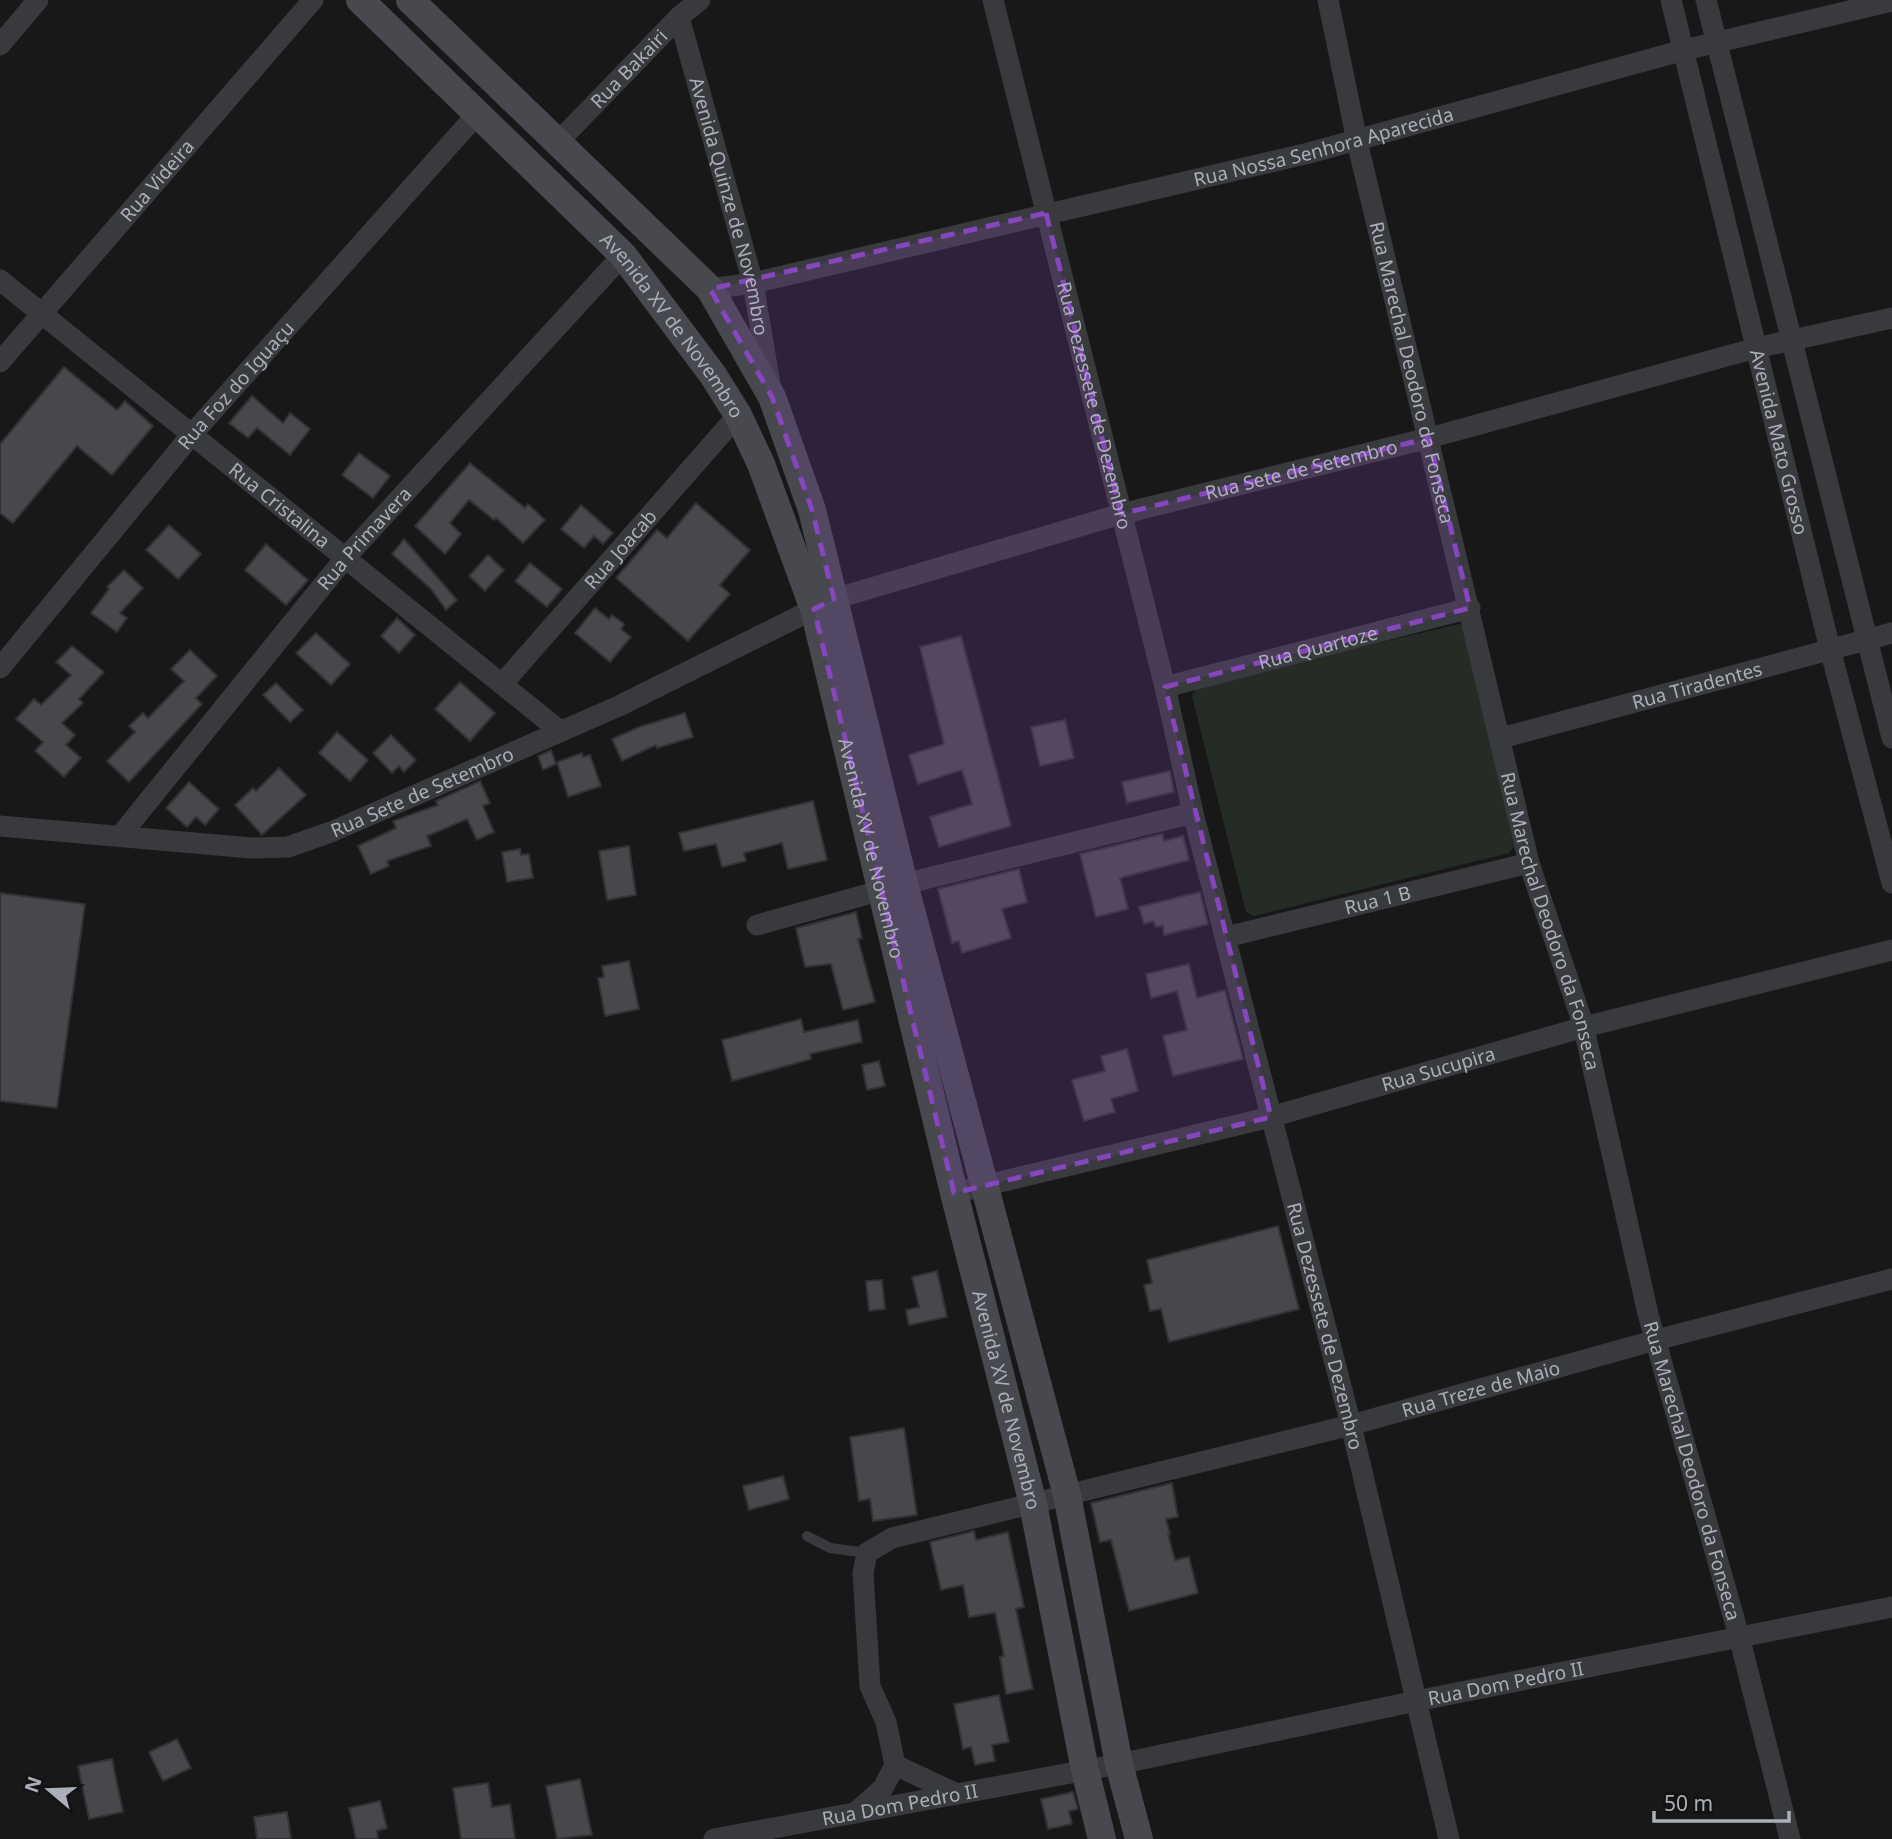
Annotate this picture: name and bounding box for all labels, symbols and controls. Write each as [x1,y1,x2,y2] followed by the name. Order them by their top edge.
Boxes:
[585,23,673,114] street label: Rua Bakairi
[683,74,775,337] street label: Avenida Quinze de Novembro
[1191,101,1456,193] street label: Rua Nossa Senhora Aparecida
[114,134,200,227] street label: Rua Videira
[1364,219,1461,526] street label: Rua Marechal Deodoro da Fonseca
[594,227,750,423] street label: Avenida XV de Novembro
[1051,279,1138,532] street label: Rua Dezessete de Dezembro
[172,315,300,455] street label: Rua Foz do Iguaçu
[1744,346,1815,537] street label: Avenida Mato Grosso
[1202,433,1400,506] street label: Rua Sete de Setembro
[224,457,336,554] street label: Rua Cristalina
[311,481,417,596] street label: Rua Primavera
[578,504,662,595] street label: Rua Joacab
[1256,619,1380,675] street label: Rua Quartoze
[1629,655,1765,715] street label: Rua Tiradentes
[832,735,910,961] street label: Avenida XV de Novembro
[327,741,518,844] street label: Rua Sete de Setembro
[1495,769,1606,1073] street label: Rua Marechal Deodoro da Fonseca
[1342,879,1413,921] street label: Rua 1 B
[1378,1040,1498,1098] street label: Rua Sucupira
[1281,1199,1369,1452] street label: Rua Dezessete de Dezembro
[966,1287,1047,1512] street label: Avenida XV de Novembro
[1638,1318,1747,1623] street label: Rua Marechal Deodoro da Fonseca
[1399,1354,1563,1423] street label: Rua Treze de Maio
[1426,1655,1586,1711] street label: Rua Dom Pedro II
[14,1755,84,1825] north arrow
[18,1773,48,1796] text: N
[820,1777,980,1832] street label: Rua Dom Pedro II
[1654,1780,1789,1824] scale bar
[1664,1789,1713,1817] text: 50 m

